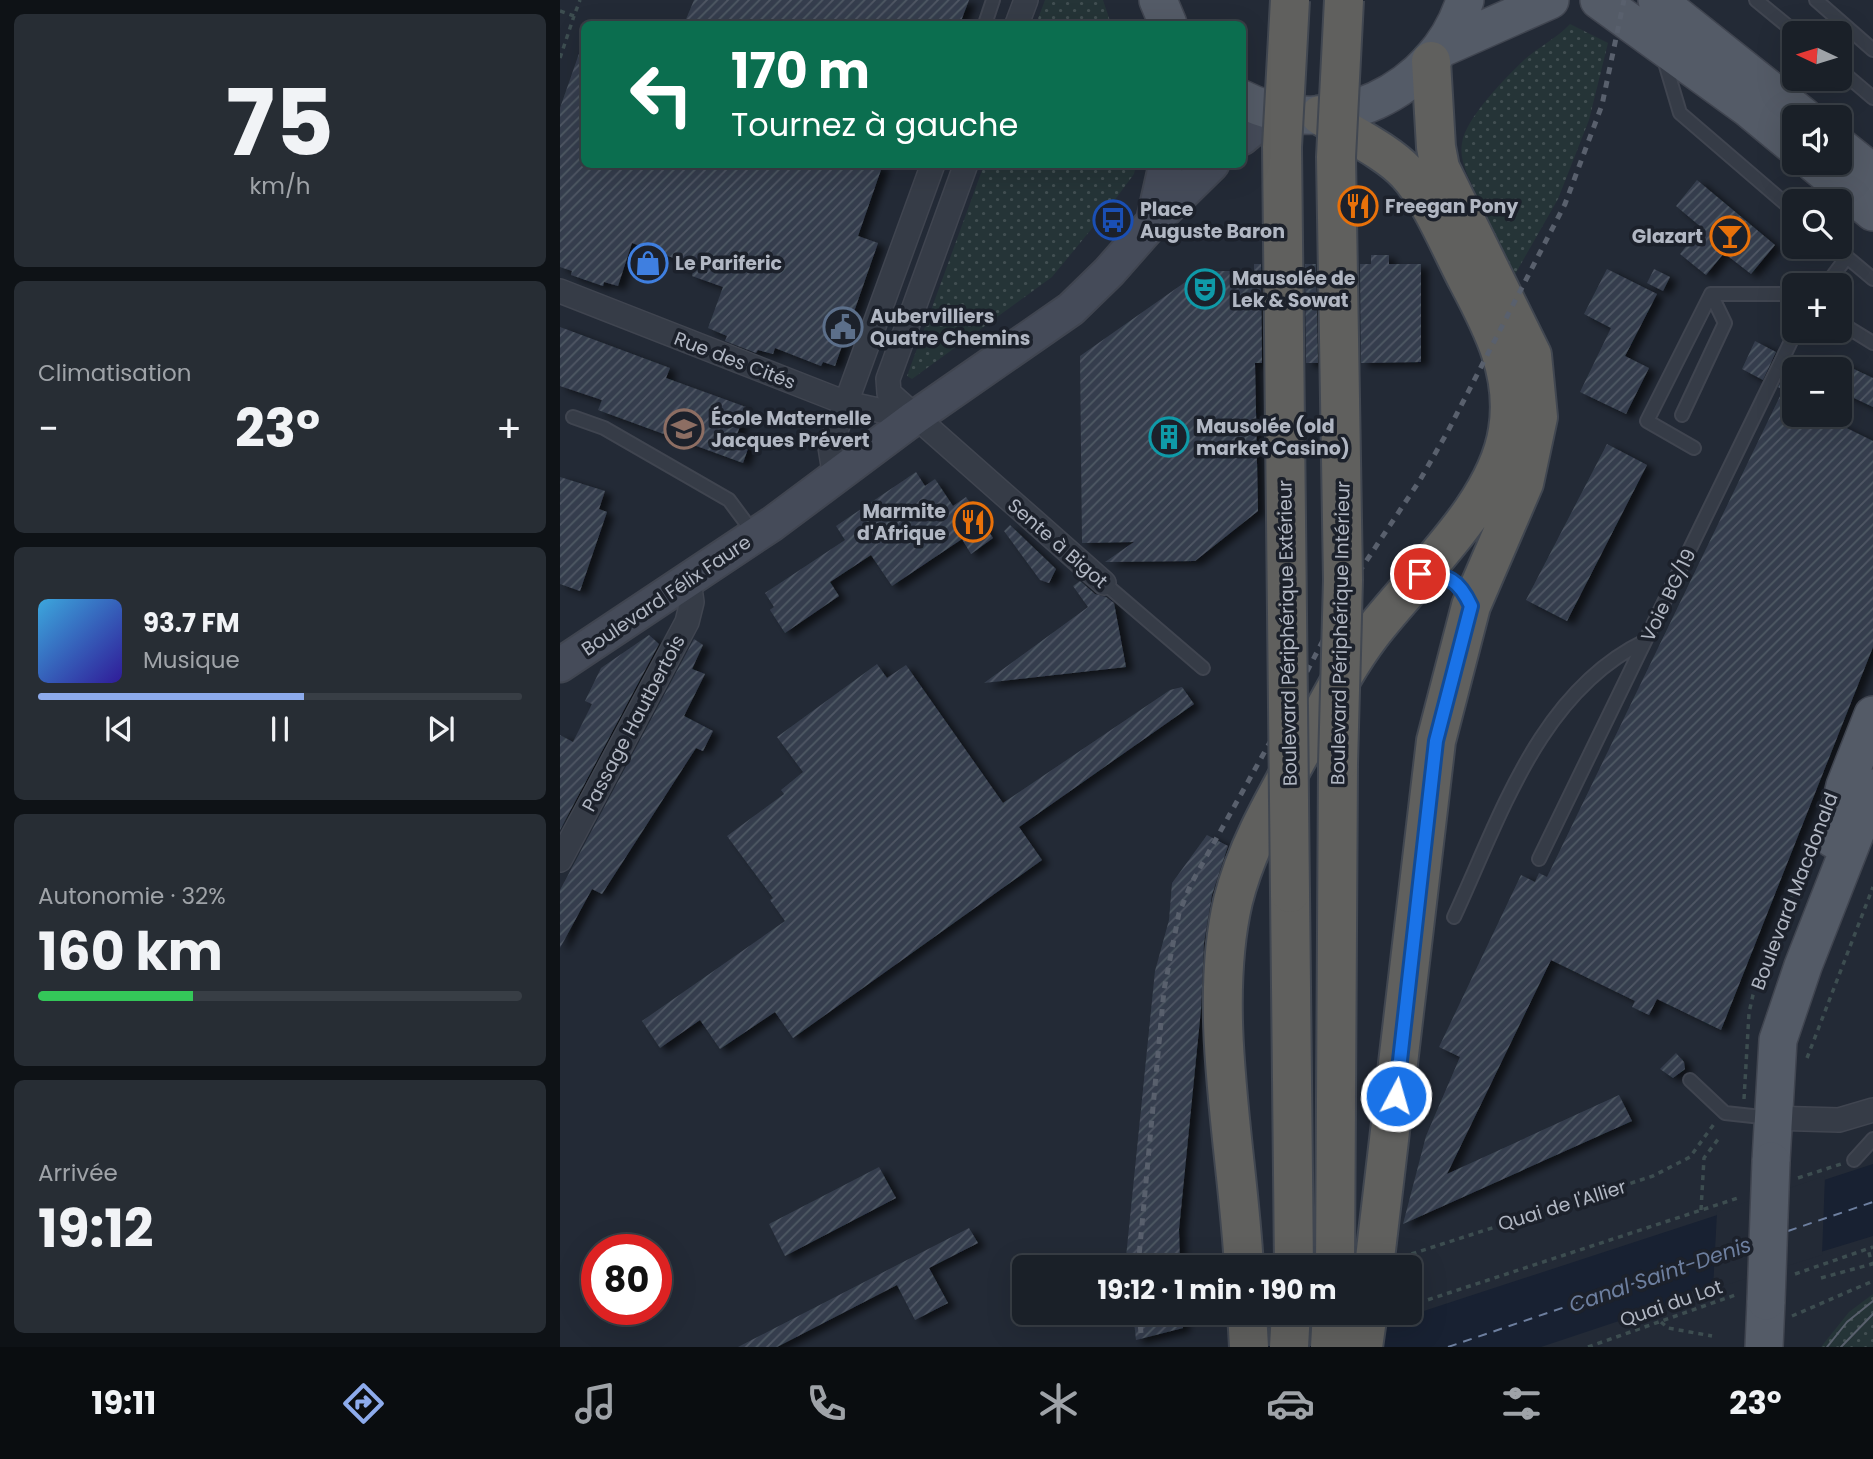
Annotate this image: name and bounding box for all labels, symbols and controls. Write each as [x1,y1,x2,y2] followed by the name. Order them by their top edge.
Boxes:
[1782,21,1852,91] north arrow
[1782,21,1852,427] map controls
[731,37,870,105] text: 170 m
[616,49,707,140] icon: left
[226,59,334,187] text: 75
[731,102,1018,147] text: Tournez à gauche
[1782,105,1852,175] button: sound
[249,170,311,202] text: km/h
[1337,185,1379,227] restaurant icon: Freegan Pony
[1782,189,1852,259] button: search
[1385,193,1519,220] place label: Freegan Pony
[1140,196,1285,245] place label: Place Auguste Baron
[1092,199,1134,241] bus stop icon: Place Auguste Baron
[1709,215,1751,257] bar icon: Glazart
[1632,223,1703,250] place label: Glazart
[627,242,669,284] shop icon: Le Pariferic
[675,250,782,277] place label: Le Pariferic
[1232,265,1356,314] place label: Mausolée de Lek & Sowat
[1184,268,1226,310] theatre icon: Mausolée de Lek & Sowat
[1782,273,1852,343] button: +
[870,303,1030,352] place label: Aubervilliers Quatre Chemins
[822,306,864,348] public building icon: Aubervilliers Quatre Chemins
[670,325,799,396] street label: Rue des Cités
[38,357,191,389] text: Climatisation
[1782,357,1852,427] button: −
[235,392,320,465] text: 23°
[38,402,59,455] text: −
[496,402,522,455] text: +
[711,405,872,454] place label: École Maternelle Jacques Prévert
[663,408,705,450] school or university icon: École Maternelle Jacques Prévert
[1196,413,1350,462] place label: Mausolée (old market Casino)
[1148,416,1190,458] building icon: Mausolée (old market Casino)
[1271,480,1304,786] street label: Boulevard Périphérique Extérieur
[1324,481,1357,785] street label: Boulevard Périphérique Intérieur
[1002,492,1114,595] street label: Sente à Bigot
[857,498,946,547] place label: Marmite d'Afrique
[952,501,994,543] restaurant icon: Marmite d'Afrique
[576,529,756,662] street label: Boulevard Félix Faure
[1390,544,1450,604] pin
[1634,544,1703,646] street label: Voie BG/19
[1401,555,1439,593] icon: arrive
[143,605,240,641] text: 93.7 FM
[575,630,692,816] street label: Passage Hautbertois
[143,644,240,676] text: Musique
[100,710,138,748] icon: previous
[261,710,299,748] icon: pause
[422,710,460,748] icon: next
[1744,789,1845,994] street label: Boulevard Macdonald
[38,880,226,912] text: Autonomie · 32%
[38,915,223,988] text: 160 km
[1359,1059,1433,1133] position arrow
[38,1157,118,1189] text: Arrivée
[1495,1173,1630,1238] street label: Quai de l'Allier
[38,1192,154,1265] text: 19:12
[1565,1230,1755,1319] water label: Canal Saint-Denis
[581,1234,672,1325] speed limit sign: 80
[1097,1272,1337,1308] text: 19:12 · 1 min · 190 m
[1616,1273,1726,1334] street label: Quai du Lot
[339,1379,388,1428] icon: directions
[571,1379,620,1428] icon: music
[802,1379,851,1428] icon: phone
[1034,1379,1083,1428] icon: climate
[1266,1379,1315,1428] icon: car
[1497,1379,1546,1428] icon: filters
[91,1380,156,1425] text: 19:11
[1729,1380,1782,1425] text: 23°

